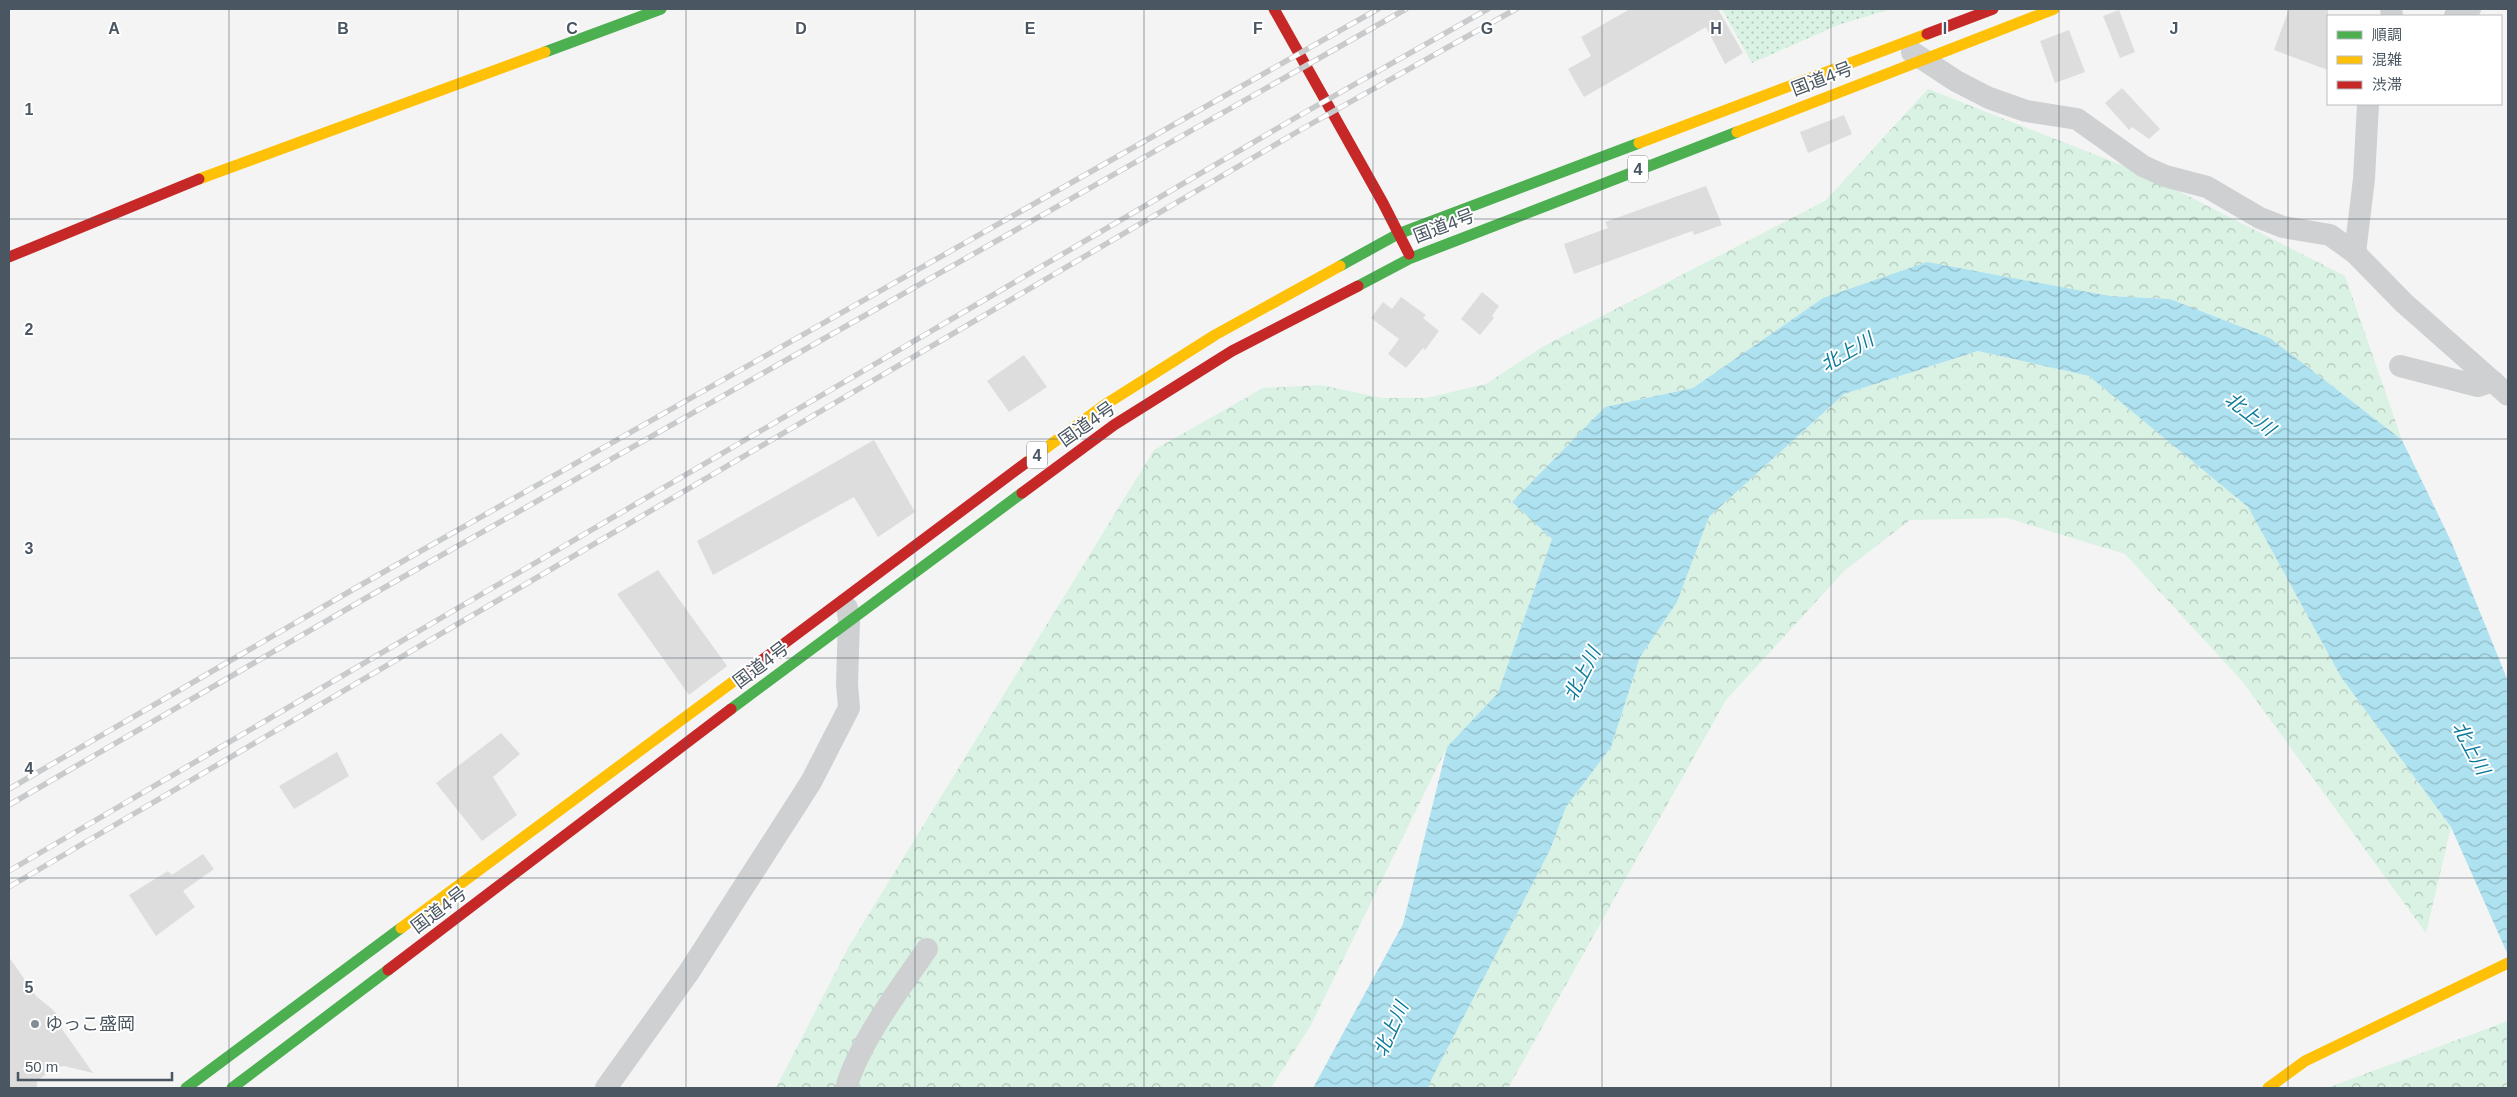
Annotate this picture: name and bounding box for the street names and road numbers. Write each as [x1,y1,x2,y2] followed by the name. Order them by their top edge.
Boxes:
[1789,58,1855,100] street label: 国道4号
[1628,156,1648,182] road number: 4
[1411,205,1477,247] street label: 国道4号
[1055,397,1119,451] street label: 国道4号
[1027,442,1047,468] road number: 4
[729,638,793,692] street label: 国道4号
[407,883,471,937] street label: 国道4号

